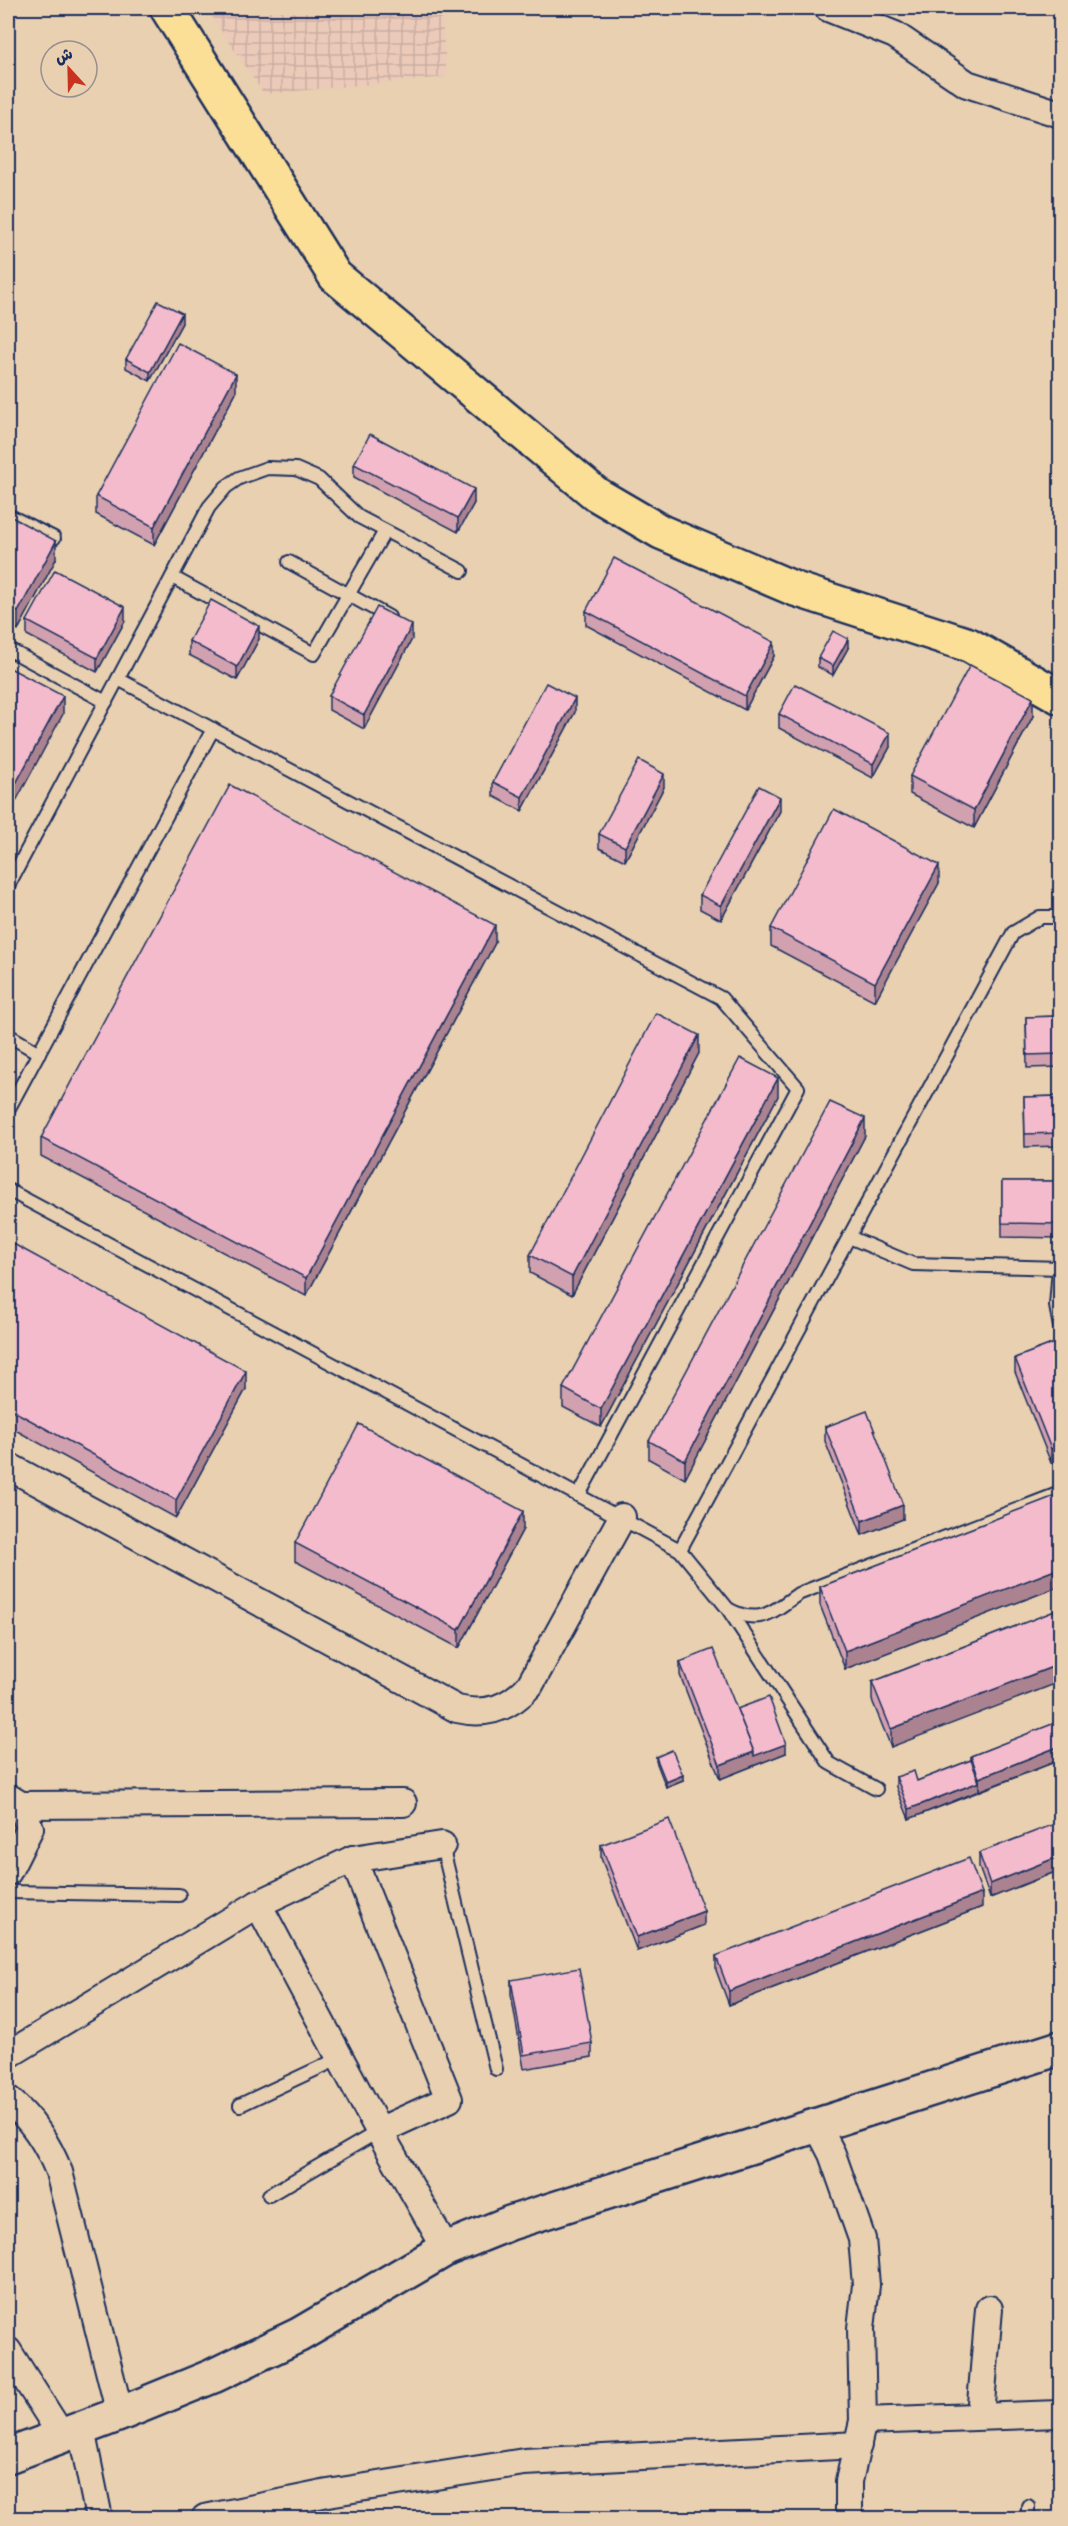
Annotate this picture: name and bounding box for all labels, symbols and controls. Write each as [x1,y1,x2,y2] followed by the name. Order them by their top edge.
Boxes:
[39,39,99,99] north arrow
[51,43,77,71] text: ش

